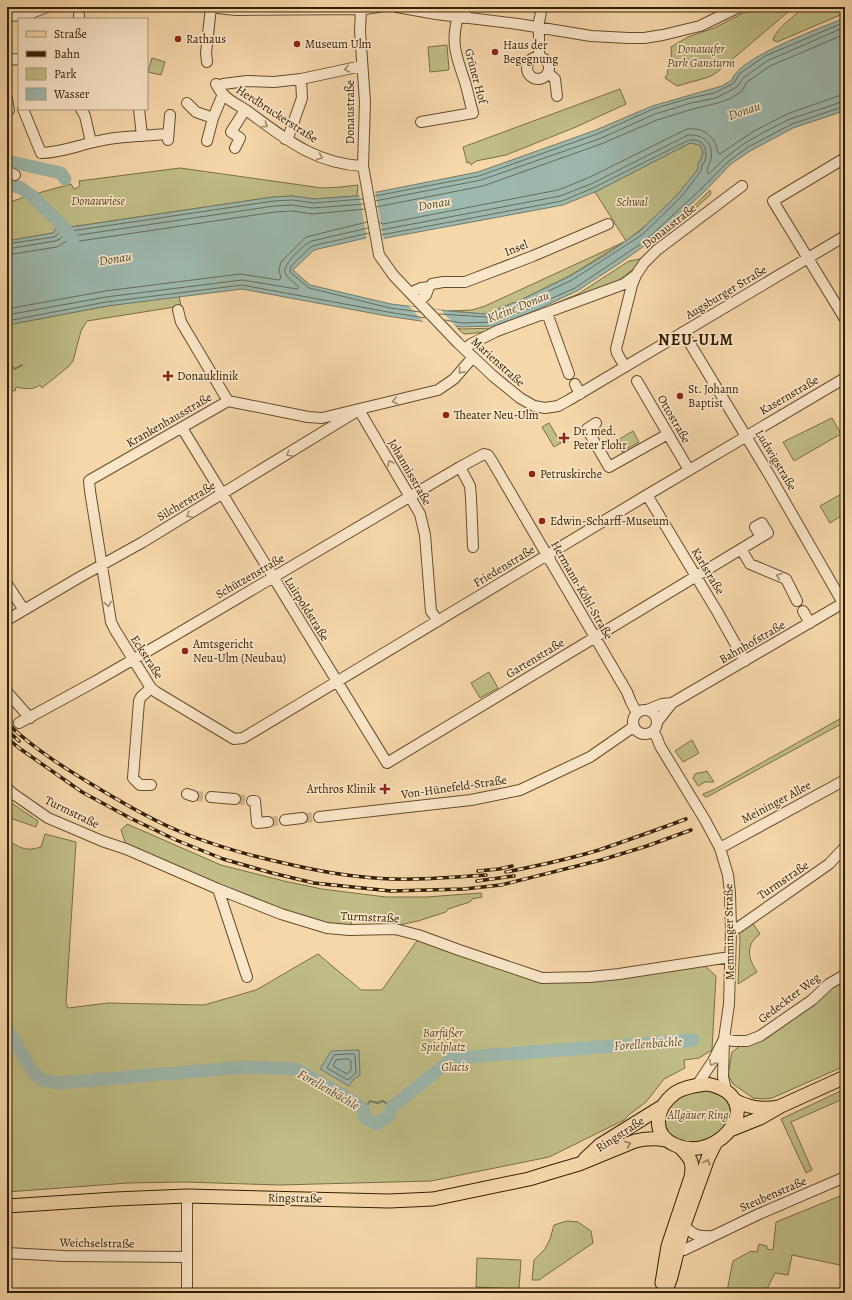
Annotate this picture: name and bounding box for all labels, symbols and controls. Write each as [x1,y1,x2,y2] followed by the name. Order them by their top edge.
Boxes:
[18,18,148,110] legend
[54,26,87,42] text: Straße
[186,31,226,47] place label: Rathaus
[173,34,183,44] marker: Rathaus
[305,36,372,52] place label: Museum Ulm
[503,37,558,67] place label: Haus der Begegnung
[292,39,302,49] marker: Museum Ulm
[667,41,735,71] park label: Donauufer Park Gansturm
[54,46,80,62] text: Bahn
[461,47,492,107] street label: Grüner Hof
[490,47,500,57] marker: Haus der Begegnung
[344,64,350,73] one-way arrow
[54,66,77,82] text: Park
[342,80,358,144] street label: Donaustraße
[233,82,321,146] street label: Herdbruckerstraße
[53,86,90,102] text: Wasser
[726,97,762,124] water label: Donau
[261,120,268,127] one-way arrow
[315,152,323,160] one-way arrow
[416,192,452,215] water label: Donau
[71,193,126,209] park label: Donauwiese
[616,194,648,210] park label: Schwal
[639,200,699,252] street label: Donaustraße
[502,236,530,260] street label: Insel
[98,248,133,269] water label: Donau
[681,261,770,323] street label: Augsburger Straße
[485,286,552,327] water label: Kleine Donau
[658,329,734,351] district label: NEU-ULM
[468,334,528,390] street label: Marienstraße
[459,366,466,374] one-way arrow
[177,368,238,384] place label: Donauklinik
[162,370,174,382] marker: Donauklinik
[757,372,821,418] street label: Kasernstraße
[688,381,739,411] place label: St. Johann Baptist
[123,389,215,451] street label: Krankenhausstraße
[675,391,685,401] marker: St. Johann Baptist
[654,392,694,446] street label: Ottostraße
[392,396,399,404] one-way arrow
[454,407,539,423] place label: Theater Neu-Ulm
[441,410,451,420] marker: Theater Neu-Ulm
[573,423,627,453] place label: Dr. med. Peter Flohr
[752,427,800,493] street label: Ludwigstraße
[558,432,570,444] marker: Dr. med. Peter Flohr
[385,436,435,508] street label: Johannisstraße
[286,449,293,456] one-way arrow
[387,460,394,467] one-way arrow
[540,466,602,482] place label: Petruskirche
[527,469,537,479] marker: Petruskirche
[154,477,218,525] street label: Silcherstraße
[186,510,193,517] one-way arrow
[550,513,669,529] place label: Edwin-Scharff-Museum
[537,516,547,526] marker: Edwin-Scharff-Museum
[547,538,617,642] street label: Hermann-Köhl-Straße
[470,541,538,591] street label: Friedenstraße
[688,545,728,597] street label: Karlstraße
[213,550,287,602] street label: Schützenstraße
[776,573,783,581] one-way arrow
[281,574,333,644] street label: Luitpoldstraße
[103,600,112,607] one-way arrow
[716,617,788,667] street label: Bahnhofstraße
[127,632,167,682] street label: Eckstraße
[503,634,567,682] street label: Gartenstraße
[192,636,286,666] place label: Amtsgericht Neu-Ulm (Neubau)
[180,646,190,656] marker: Amtsgericht Neu-Ulm (Neubau)
[399,772,508,802] street label: Von-Hünefeld-Straße
[738,777,814,827] street label: Meininger Allee
[306,781,376,797] place label: Arthros Klinik
[379,783,391,795] marker: Arthros Klinik
[42,792,102,832] street label: Turmstraße
[754,857,812,903] street label: Turmstraße
[720,884,738,980] street label: Memminger Straße
[340,907,400,927] street label: Turmstraße
[755,969,823,1027] street label: Gedeckter Weg
[421,1025,465,1055] park label: Barfüßer Spielplatz
[613,1033,683,1054] water label: Forellenbächle
[709,1058,716,1066] one-way arrow
[441,1059,469,1075] park label: Glacis
[295,1065,363,1114] water label: Forellenbächle
[667,1107,729,1123] park label: Allgäuer Ring
[593,1112,647,1156] street label: Ringstraße
[624,1141,632,1149] one-way arrow
[702,1159,710,1166] one-way arrow
[737,1173,809,1215] street label: Steubenstraße
[268,1190,322,1206] street label: Ringstraße
[58,1234,135,1252] street label: Weichselstraße

